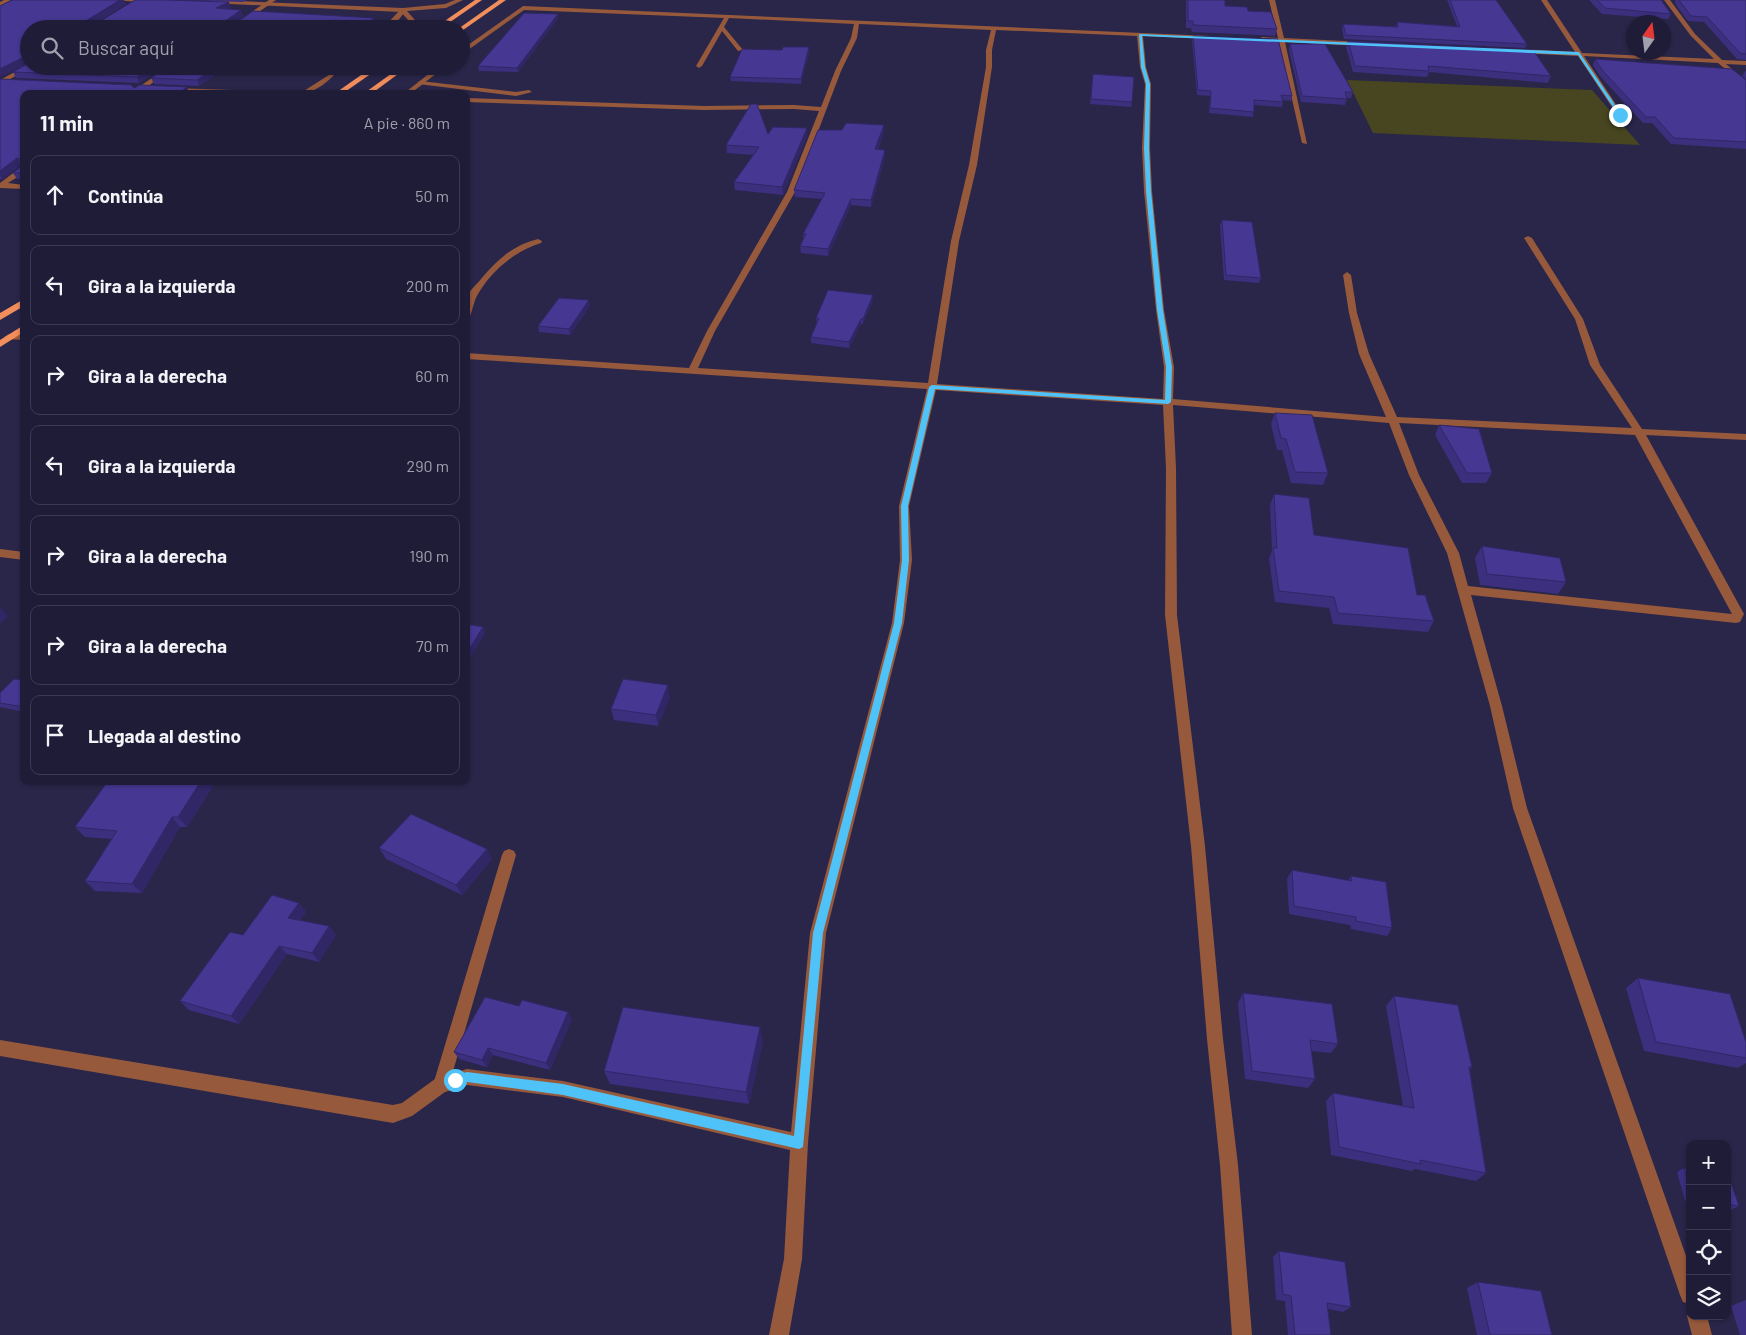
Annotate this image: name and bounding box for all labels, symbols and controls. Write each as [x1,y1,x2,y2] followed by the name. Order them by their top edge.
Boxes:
[1626,15,1671,60] north arrow
[20,20,470,75] search box
[38,34,66,62] icon: search
[78,36,174,59] text: Buscar aquí
[1609,104,1632,127] route end
[40,110,94,135] text: 11 min
[364,113,450,132] text: A pie · 860 m
[41,181,69,209] icon: ahead
[88,184,163,207] text: Continúa
[415,186,449,205] text: 50 m
[41,271,69,299] icon: left
[88,274,236,297] text: Gira a la izquierda
[406,276,449,295] text: 200 m
[41,361,69,389] icon: right
[88,364,227,387] text: Gira a la derecha
[415,366,449,385] text: 60 m
[41,451,69,479] icon: left
[88,454,236,477] text: Gira a la izquierda
[407,456,449,475] text: 290 m
[41,541,69,569] icon: right
[88,544,227,567] text: Gira a la derecha
[410,546,449,565] text: 190 m
[41,631,69,659] icon: right
[88,634,227,657] text: Gira a la derecha
[416,636,449,655] text: 70 m
[41,721,69,749] icon: arrive
[88,724,241,747] text: Llegada al destino
[444,1069,467,1092] route start
[1686,1140,1731,1320] map controls
[1686,1140,1731,1185] button: +
[1686,1185,1731,1230] button: −
[1686,1230,1731,1275] button: locate
[1686,1275,1731,1320] button: layers

